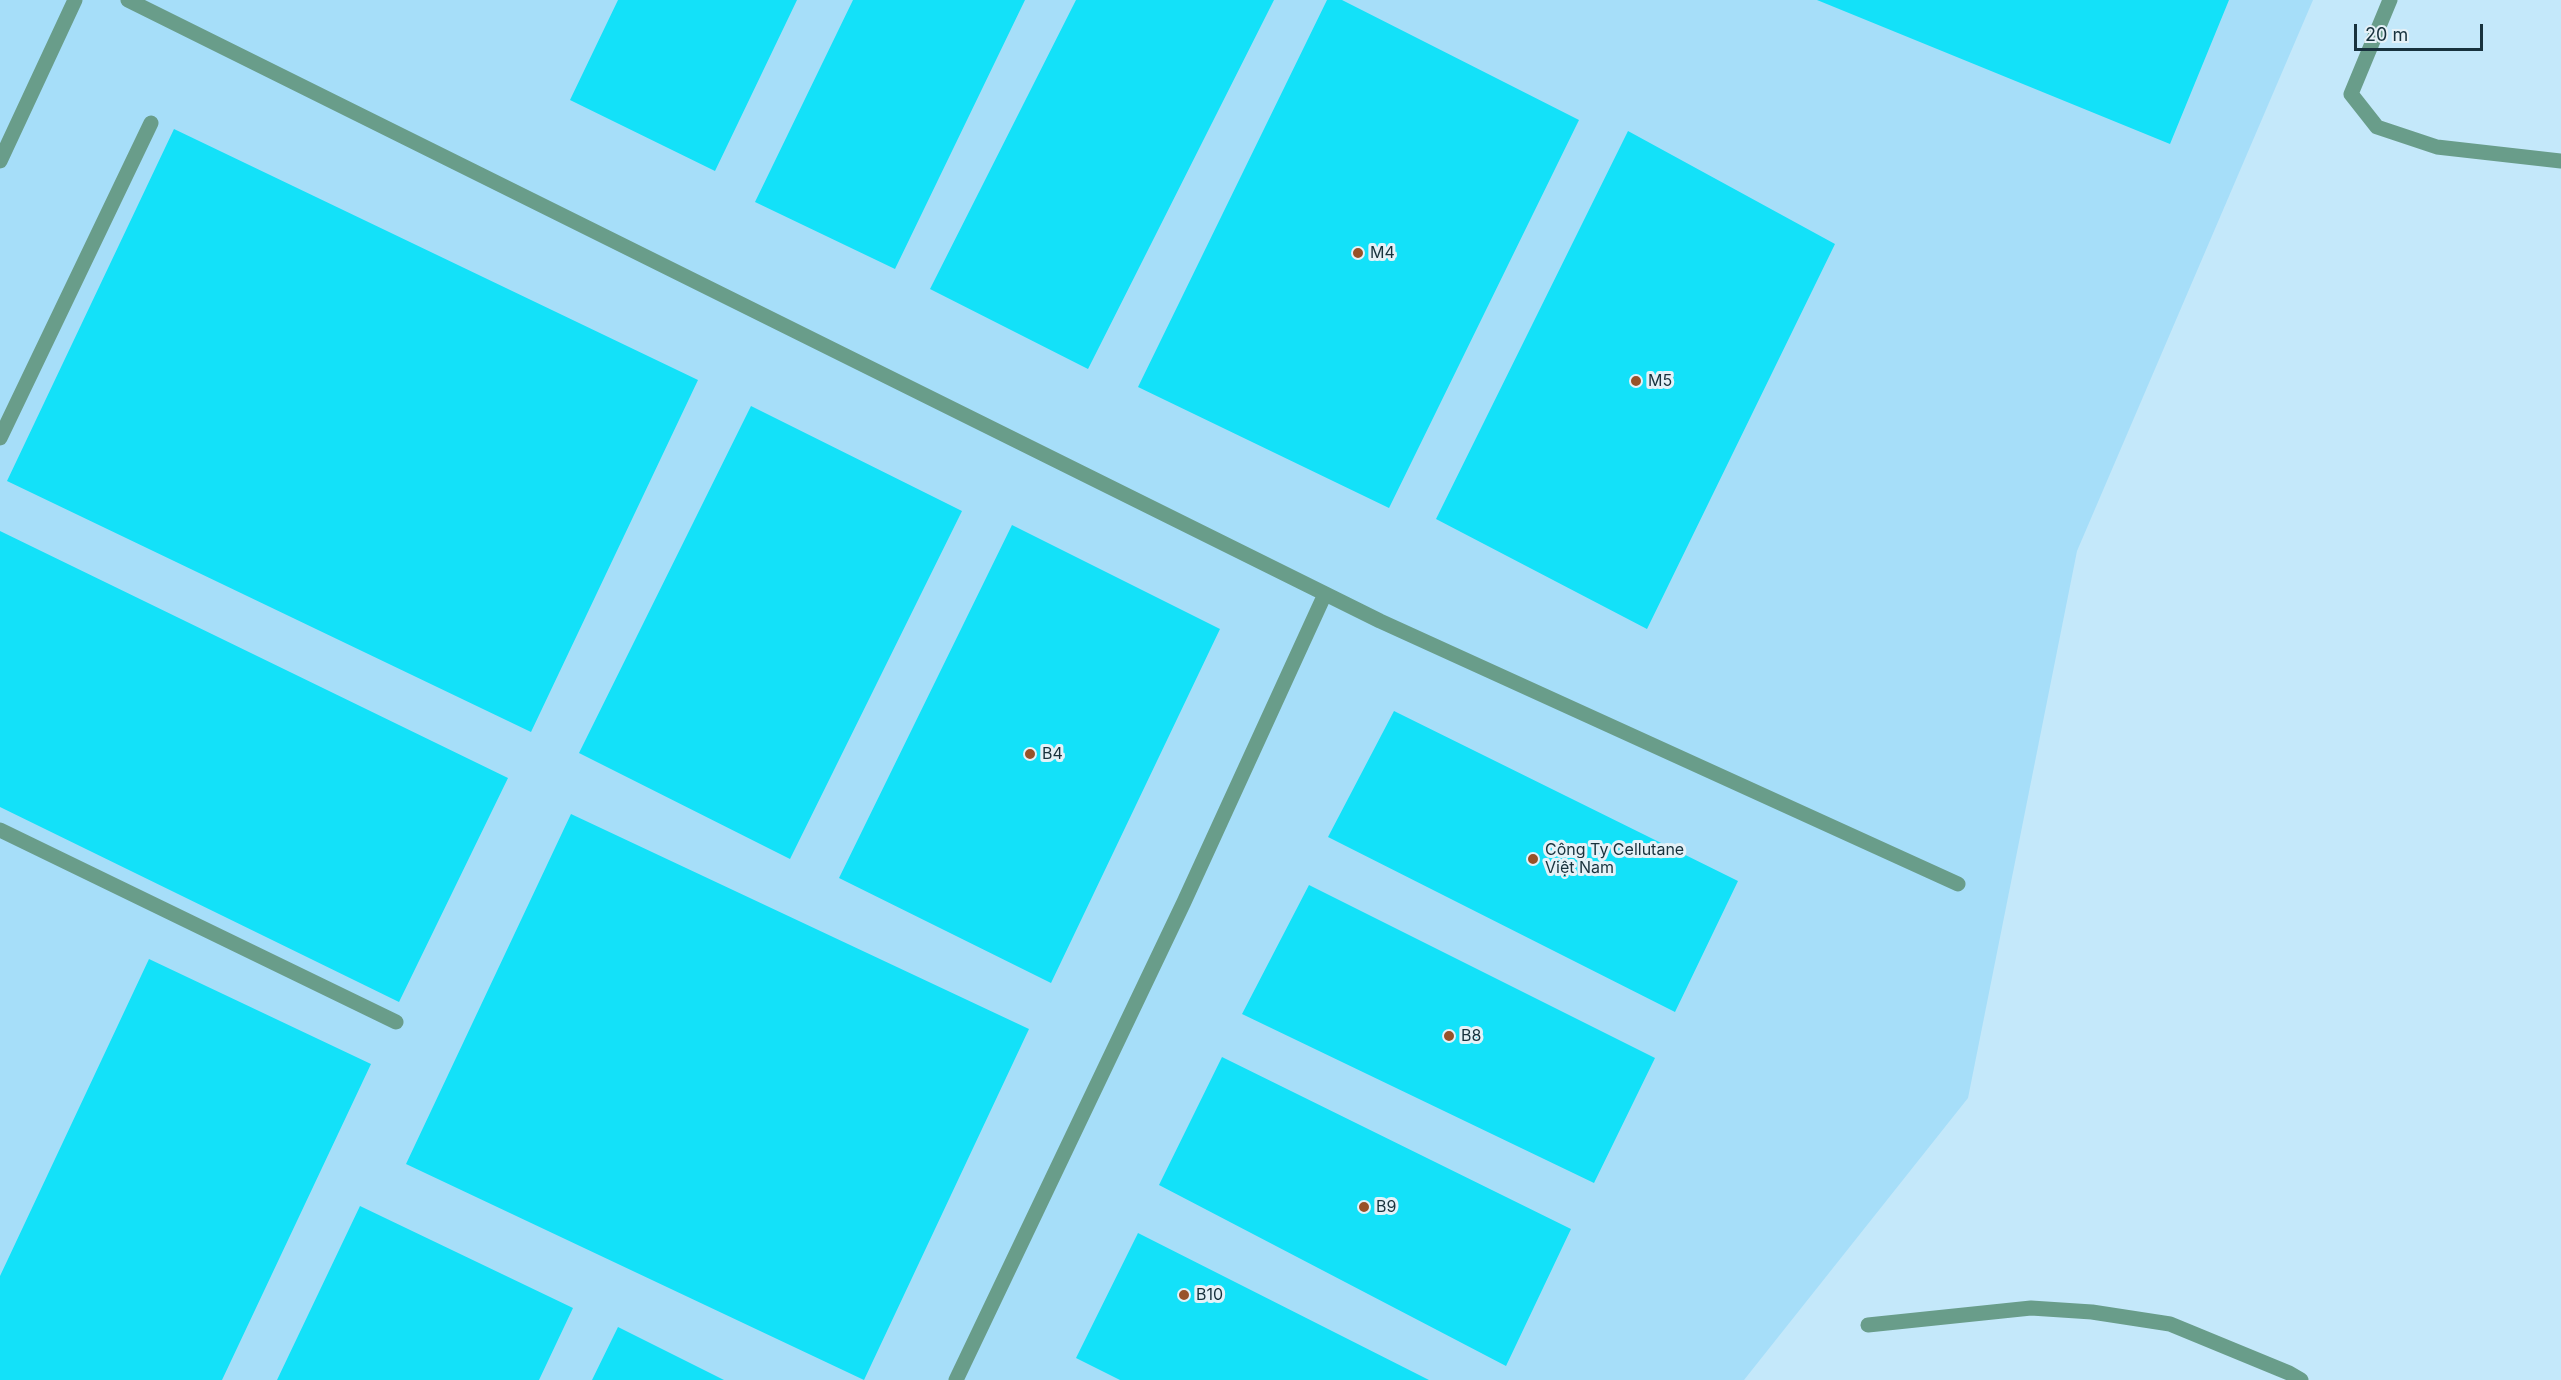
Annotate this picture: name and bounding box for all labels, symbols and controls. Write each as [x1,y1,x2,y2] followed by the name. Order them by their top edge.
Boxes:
[2357,12,2486,50] scale bar
[2365,24,2408,45] text: 20 m
[1370,243,1395,263] place label: M4
[1351,246,1365,260] marker: M4
[1648,371,1672,391] place label: M5
[1629,374,1643,388] marker: M5
[1042,744,1063,764] place label: B4
[1023,747,1037,761] marker: B4
[1545,840,1684,878] place label: Công Ty Cellutane Việt Nam
[1526,852,1540,866] marker: Công Ty Cellutane Việt Nam
[1461,1026,1481,1046] place label: B8
[1442,1029,1456,1043] marker: B8
[1376,1197,1396,1217] place label: B9
[1357,1200,1371,1214] marker: B9
[1196,1285,1223,1305] place label: B10
[1177,1288,1191,1302] marker: B10

